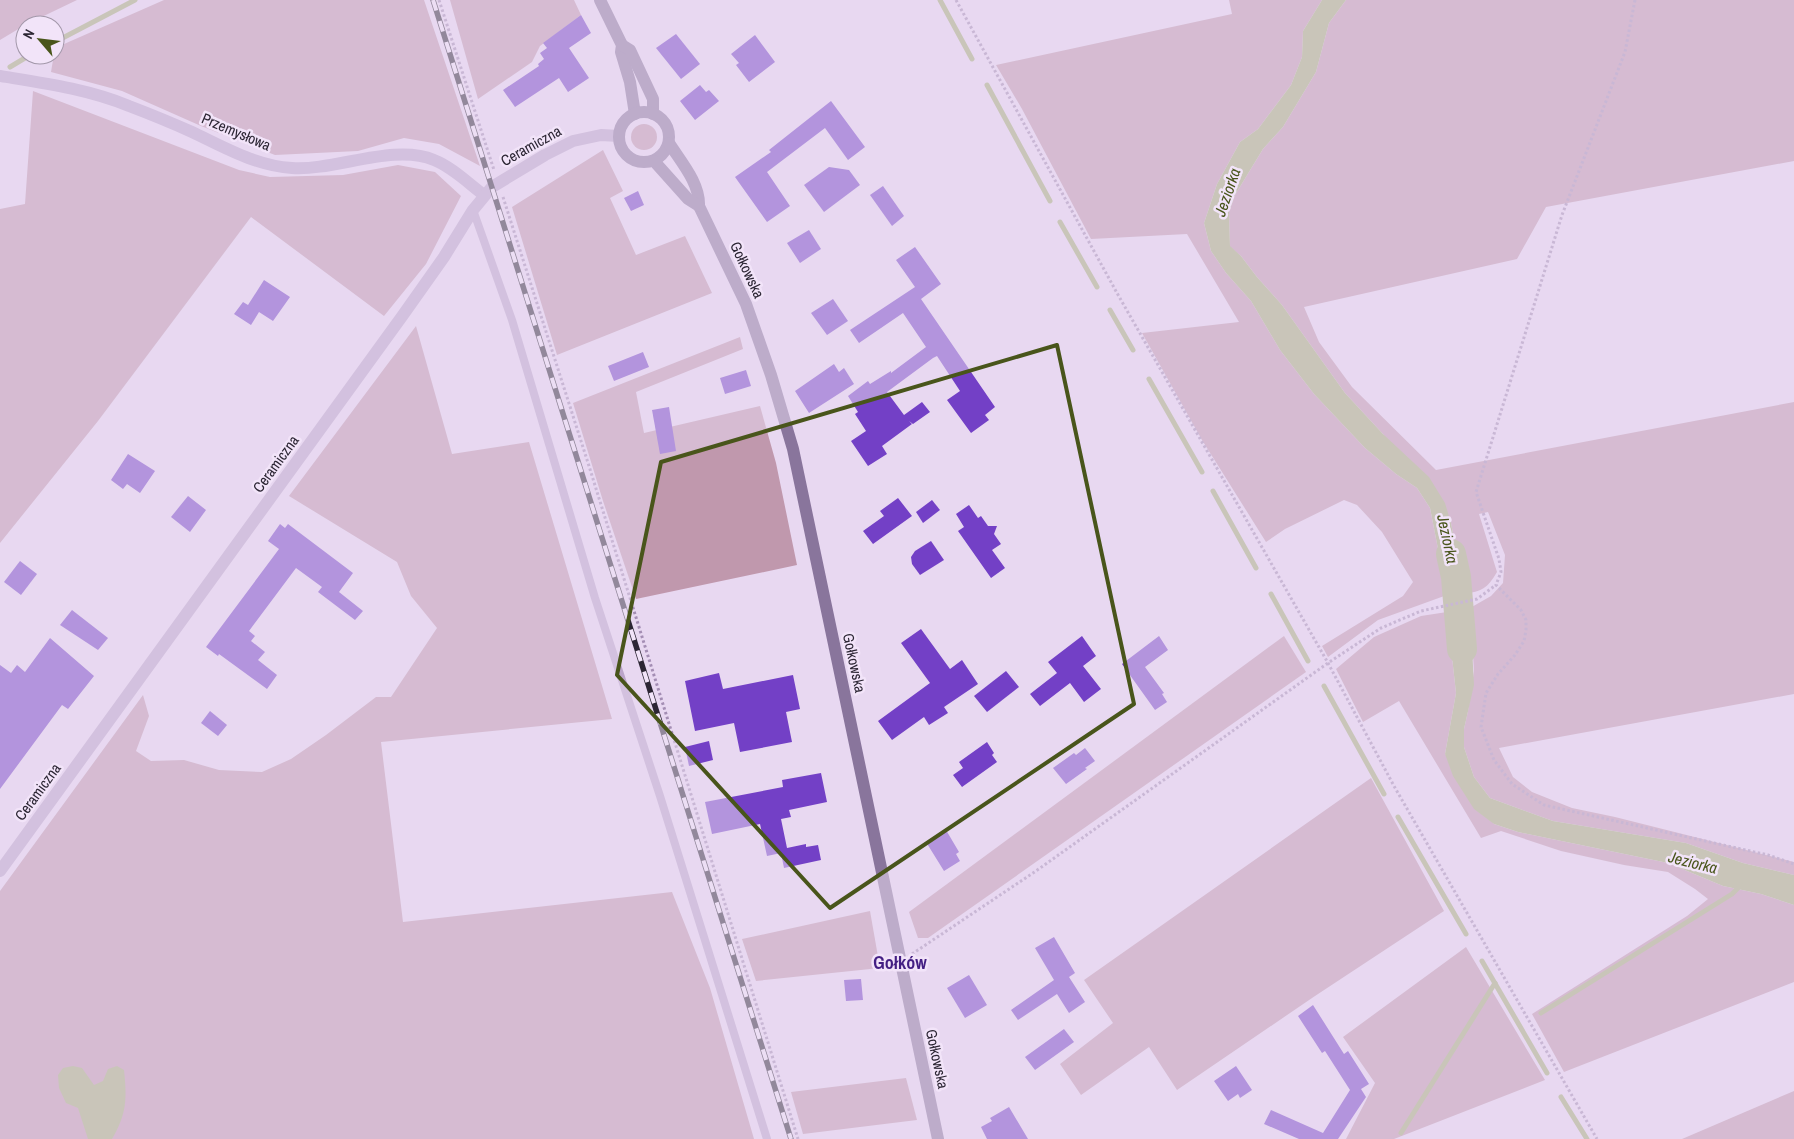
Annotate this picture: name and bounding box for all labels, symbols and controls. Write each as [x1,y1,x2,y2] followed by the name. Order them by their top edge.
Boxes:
[15,15,65,65] north arrow
[19,26,38,42] text: N
[198,108,274,156] street label: Przemysłowa
[497,120,565,171] street label: Ceramiczna
[1208,165,1245,220] water label: Jeziorka
[725,238,770,302] street label: Gołkowska
[248,431,304,497] street label: Ceramiczna
[1432,511,1464,566] water label: Jeziorka
[838,631,871,695] street label: Gołkowska
[10,759,66,825] street label: Ceramiczna
[1665,845,1720,879] water label: Jeziorka
[873,950,927,975] district label: Gołków
[921,1027,954,1091] street label: Gołkowska

